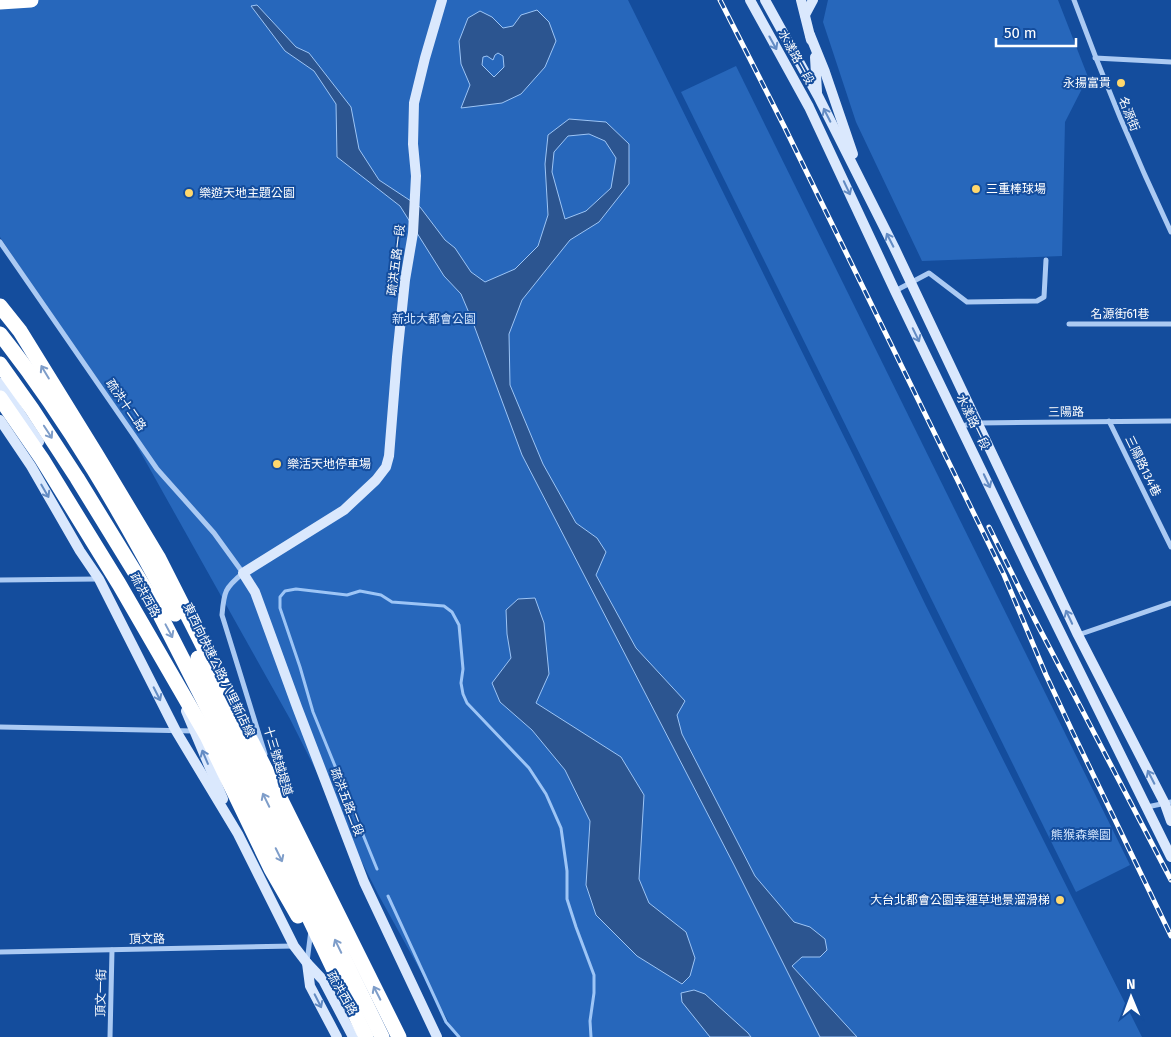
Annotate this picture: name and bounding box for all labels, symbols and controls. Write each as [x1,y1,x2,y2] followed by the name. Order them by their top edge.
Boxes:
[996,15,1076,47] scale bar
[1004,24,1037,42] text: 50 m
[775,27,817,87] street label: 水漾路一段
[769,35,778,50] one-way arrow
[1063,76,1111,90] place label: 永揚富貴
[1115,77,1127,89] marker: 永揚富貴
[1116,95,1142,133] street label: 名源街
[822,107,832,122] one-way arrow
[842,180,852,195] one-way arrow
[986,182,1046,196] place label: 三重棒球場
[970,183,982,195] marker: 三重棒球場
[199,186,295,200] place label: 樂遊天地主題公園
[183,187,195,199] marker: 樂遊天地主題公園
[385,223,407,297] street label: 疏洪五路一段
[885,232,895,247] one-way arrow
[1090,307,1150,321] street label: 名源街61巷
[392,312,476,326] park label: 新北大都會公園
[912,327,922,342] one-way arrow
[39,366,49,380] one-way arrow
[103,376,149,434] street label: 疏洪十二路
[954,392,992,452] street label: 水漾路一段
[1048,405,1084,419] street label: 三陽路
[43,425,53,439] one-way arrow
[1122,433,1164,499] street label: 三陽路134巷
[287,457,371,471] place label: 樂活天地停車場
[271,458,283,470] marker: 樂活天地停車場
[983,473,992,488] one-way arrow
[41,483,51,497] one-way arrow
[127,571,163,619] street label: 疏洪西路
[180,601,258,739] street label: 東西向快速公路 八里新店線
[1064,610,1073,625] one-way arrow
[164,623,174,638] one-way arrow
[153,686,163,701] one-way arrow
[261,725,295,797] street label: 十三號越堤道
[200,750,209,765] one-way arrow
[328,766,366,838] street label: 疏洪五路二段
[1146,770,1155,785] one-way arrow
[261,793,270,808] one-way arrow
[1051,828,1111,842] park label: 熊猴森樂園
[275,847,285,862] one-way arrow
[870,893,1050,907] place label: 大台北都會公園幸運草地景溜滑梯
[1054,894,1066,906] marker: 大台北都會公園幸運草地景溜滑梯
[129,932,165,946] street label: 頂文路
[333,939,342,954] one-way arrow
[94,969,108,1017] street label: 頂文一街
[324,969,360,1017] street label: 疏洪西路
[1106,972,1156,1022] north arrow
[1126,976,1136,993] text: N
[372,986,382,1001] one-way arrow
[314,993,323,1008] one-way arrow

